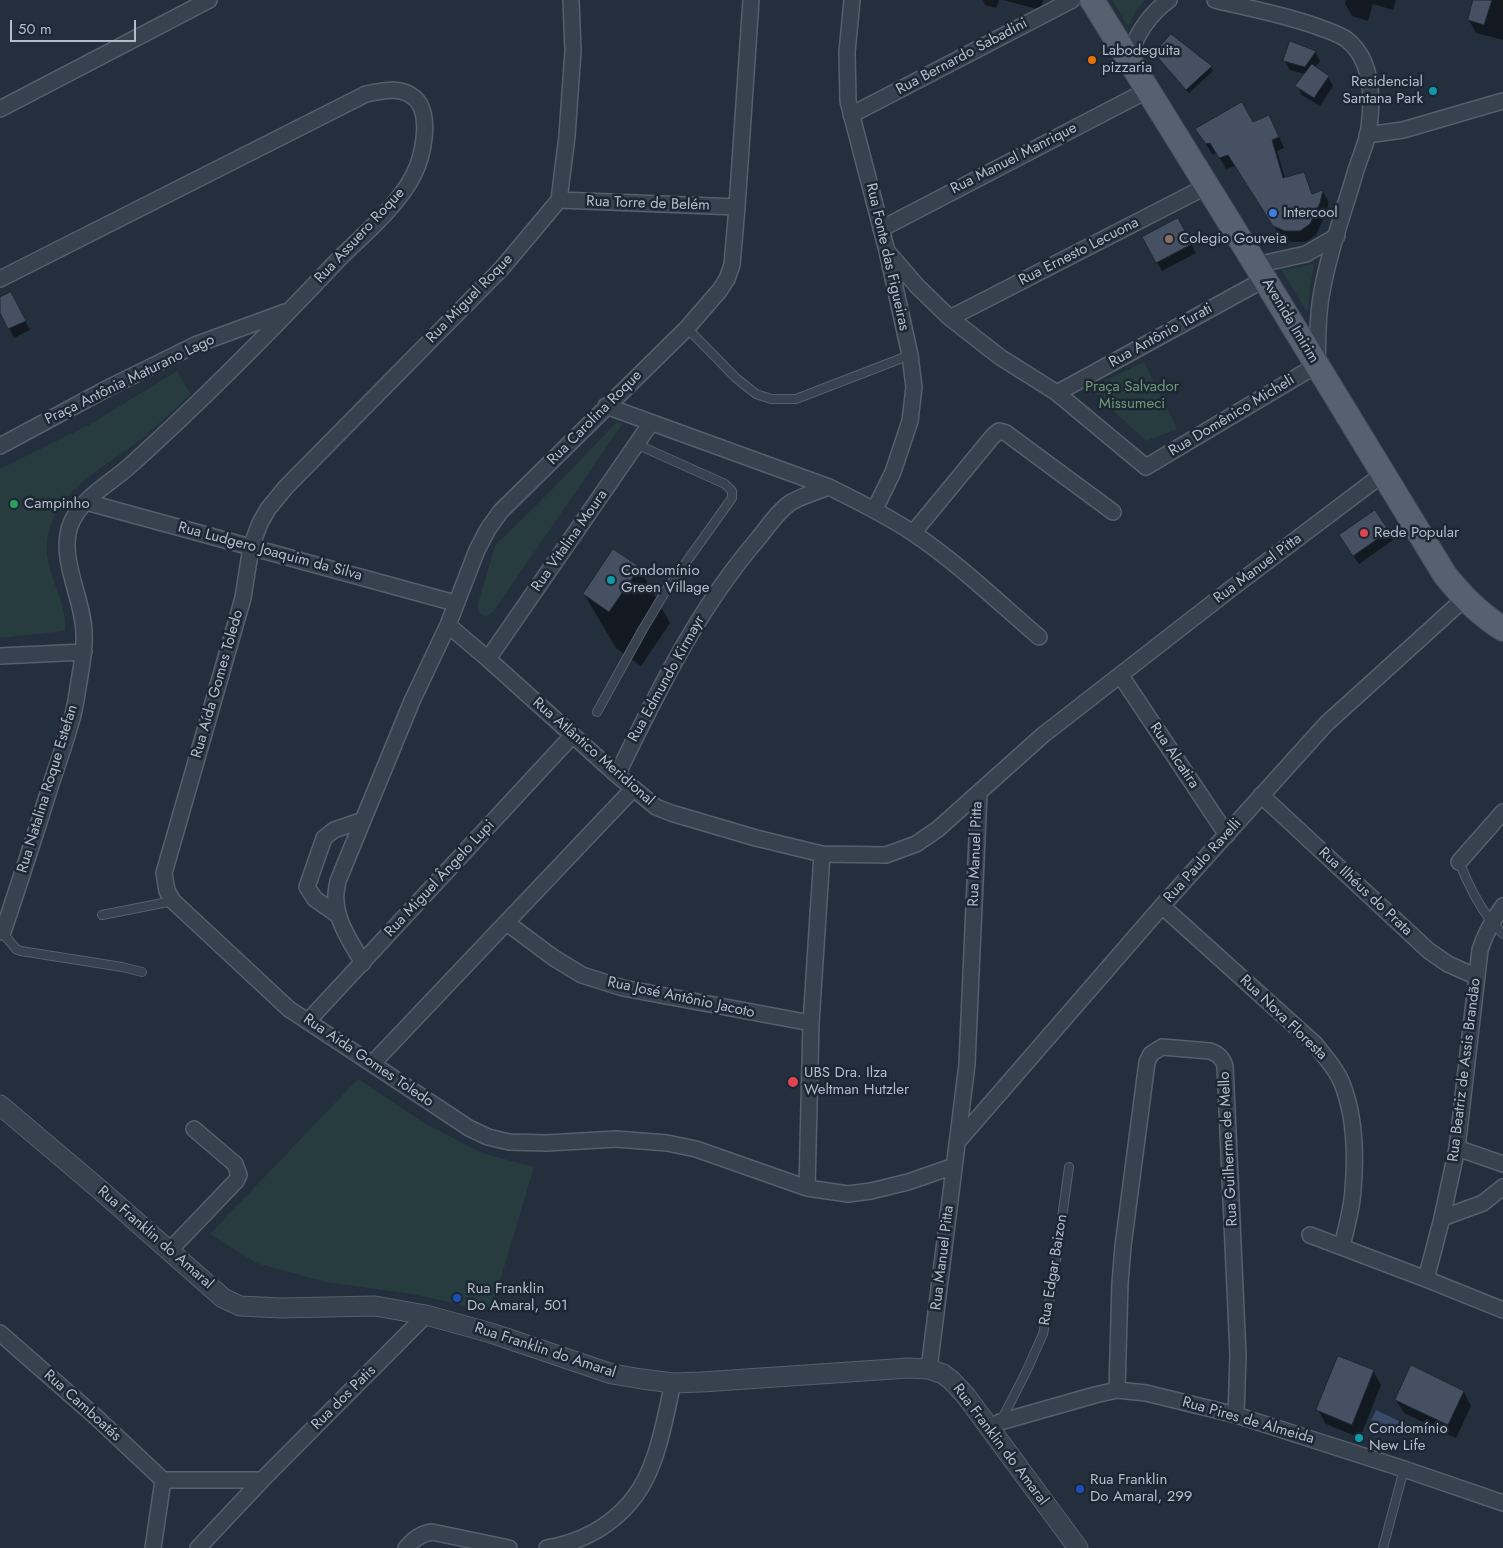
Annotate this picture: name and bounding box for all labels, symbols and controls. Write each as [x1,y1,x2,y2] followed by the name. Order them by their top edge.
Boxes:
[12,10,139,42] scale bar
[893,15,1031,99] street label: Rua Bernardo Sabadini
[18,18,52,40] text: 50 m
[1102,42,1180,77] place label: Labodeguita pizzaria
[1086,54,1098,66] marker: Labodeguita pizzaria
[1343,73,1423,108] place label: Residencial Santana Park
[1427,85,1439,97] marker: Residencial Santana Park
[948,119,1080,199] street label: Rua Manuel Manrique
[861,181,913,333] street label: Rua Fonte das Figueiras
[311,185,409,287] street label: Rua Assuero Roque
[586,193,710,215] street label: Rua Torre de Belém
[1283,204,1338,222] place label: Intercool
[1267,207,1279,219] marker: Intercool
[1016,214,1142,290] street label: Rua Ernesto Lecuona
[1179,230,1287,248] place label: Colegio Gouveia
[1163,233,1175,245] marker: Colegio Gouveia
[423,251,517,347] street label: Rua Miguel Roque
[1258,276,1322,366] street label: Avenida Imirim
[1106,300,1216,372] street label: Rua Antônio Turati
[42,331,218,429] street label: Praça Antônia Maturano Lago
[544,367,646,469] street label: Rua Carolina Roque
[1166,371,1298,461] street label: Rua Domênico Micheli
[1085,378,1179,413] park label: Praça Salvador Missumeci
[528,487,612,595] street label: Rua Vitalina Moura
[24,495,90,513] place label: Campinho
[8,498,20,510] marker: Campinho
[176,519,364,585] street label: Rua Ludgero Joaquim da Silva
[1374,524,1459,542] place label: Rede Popular
[1358,527,1370,539] marker: Rede Popular
[1211,530,1305,608] street label: Rua Manuel Pitta
[621,562,710,597] place label: Condomínio Green Village
[605,574,617,586] marker: Condomínio Green Village
[188,608,248,760] street label: Rua Aída Gomes Toledo
[625,613,709,745] street label: Rua Edmundo Kirmayr
[528,694,658,810] street label: Rua Atlântico Meridional
[14,703,82,875] street label: Rua Natalina Roque Estefan
[1145,720,1203,792] street label: Rua Alcatira
[965,801,987,907] street label: Rua Manuel Pitta
[1160,815,1246,907] street label: Rua Paulo Ravelli
[381,817,499,941] street label: Rua Miguel Ângelo Lupi
[1314,844,1416,940] street label: Rua Ilhéus do Prata
[1236,972,1330,1064] street label: Rua Nova Floresta
[606,974,756,1022] street label: Rua José Antônio Jacoto
[1445,977,1485,1163] street label: Rua Beatriz de Assis Brandão
[299,1011,437,1111] street label: Rua Aída Gomes Toledo
[804,1064,909,1099] place label: UBS Dra. Ilza Weltman Hutzler
[1216,1071,1242,1227] street label: Rua Guilherme de Mello
[786,1075,800,1089] marker: UBS Dra. Ilza Weltman Hutzler
[93,1183,217,1293] street label: Rua Franklin do Amaral
[928,1205,958,1311] street label: Rua Manuel Pitta
[1036,1213,1072,1327] street label: Rua Edgar Baizon
[467,1280,568,1315] place label: Rua Franklin Do Amaral, 501
[451,1292,463,1304] marker: Rua Franklin Do Amaral, 501
[472,1320,618,1382] street label: Rua Franklin do Amaral
[308,1362,380,1434] street label: Rua dos Patis
[40,1367,124,1445] street label: Rua Camboatás
[948,1381,1052,1509] street label: Rua Franklin do Amaral
[1180,1394,1316,1448] street label: Rua Pires de Almeida
[1369,1420,1448,1455] place label: Condomínio New Life
[1353,1432,1365,1444] marker: Condomínio New Life
[1090,1471,1192,1506] place label: Rua Franklin Do Amaral, 299
[1074,1483,1086,1495] marker: Rua Franklin Do Amaral, 299

